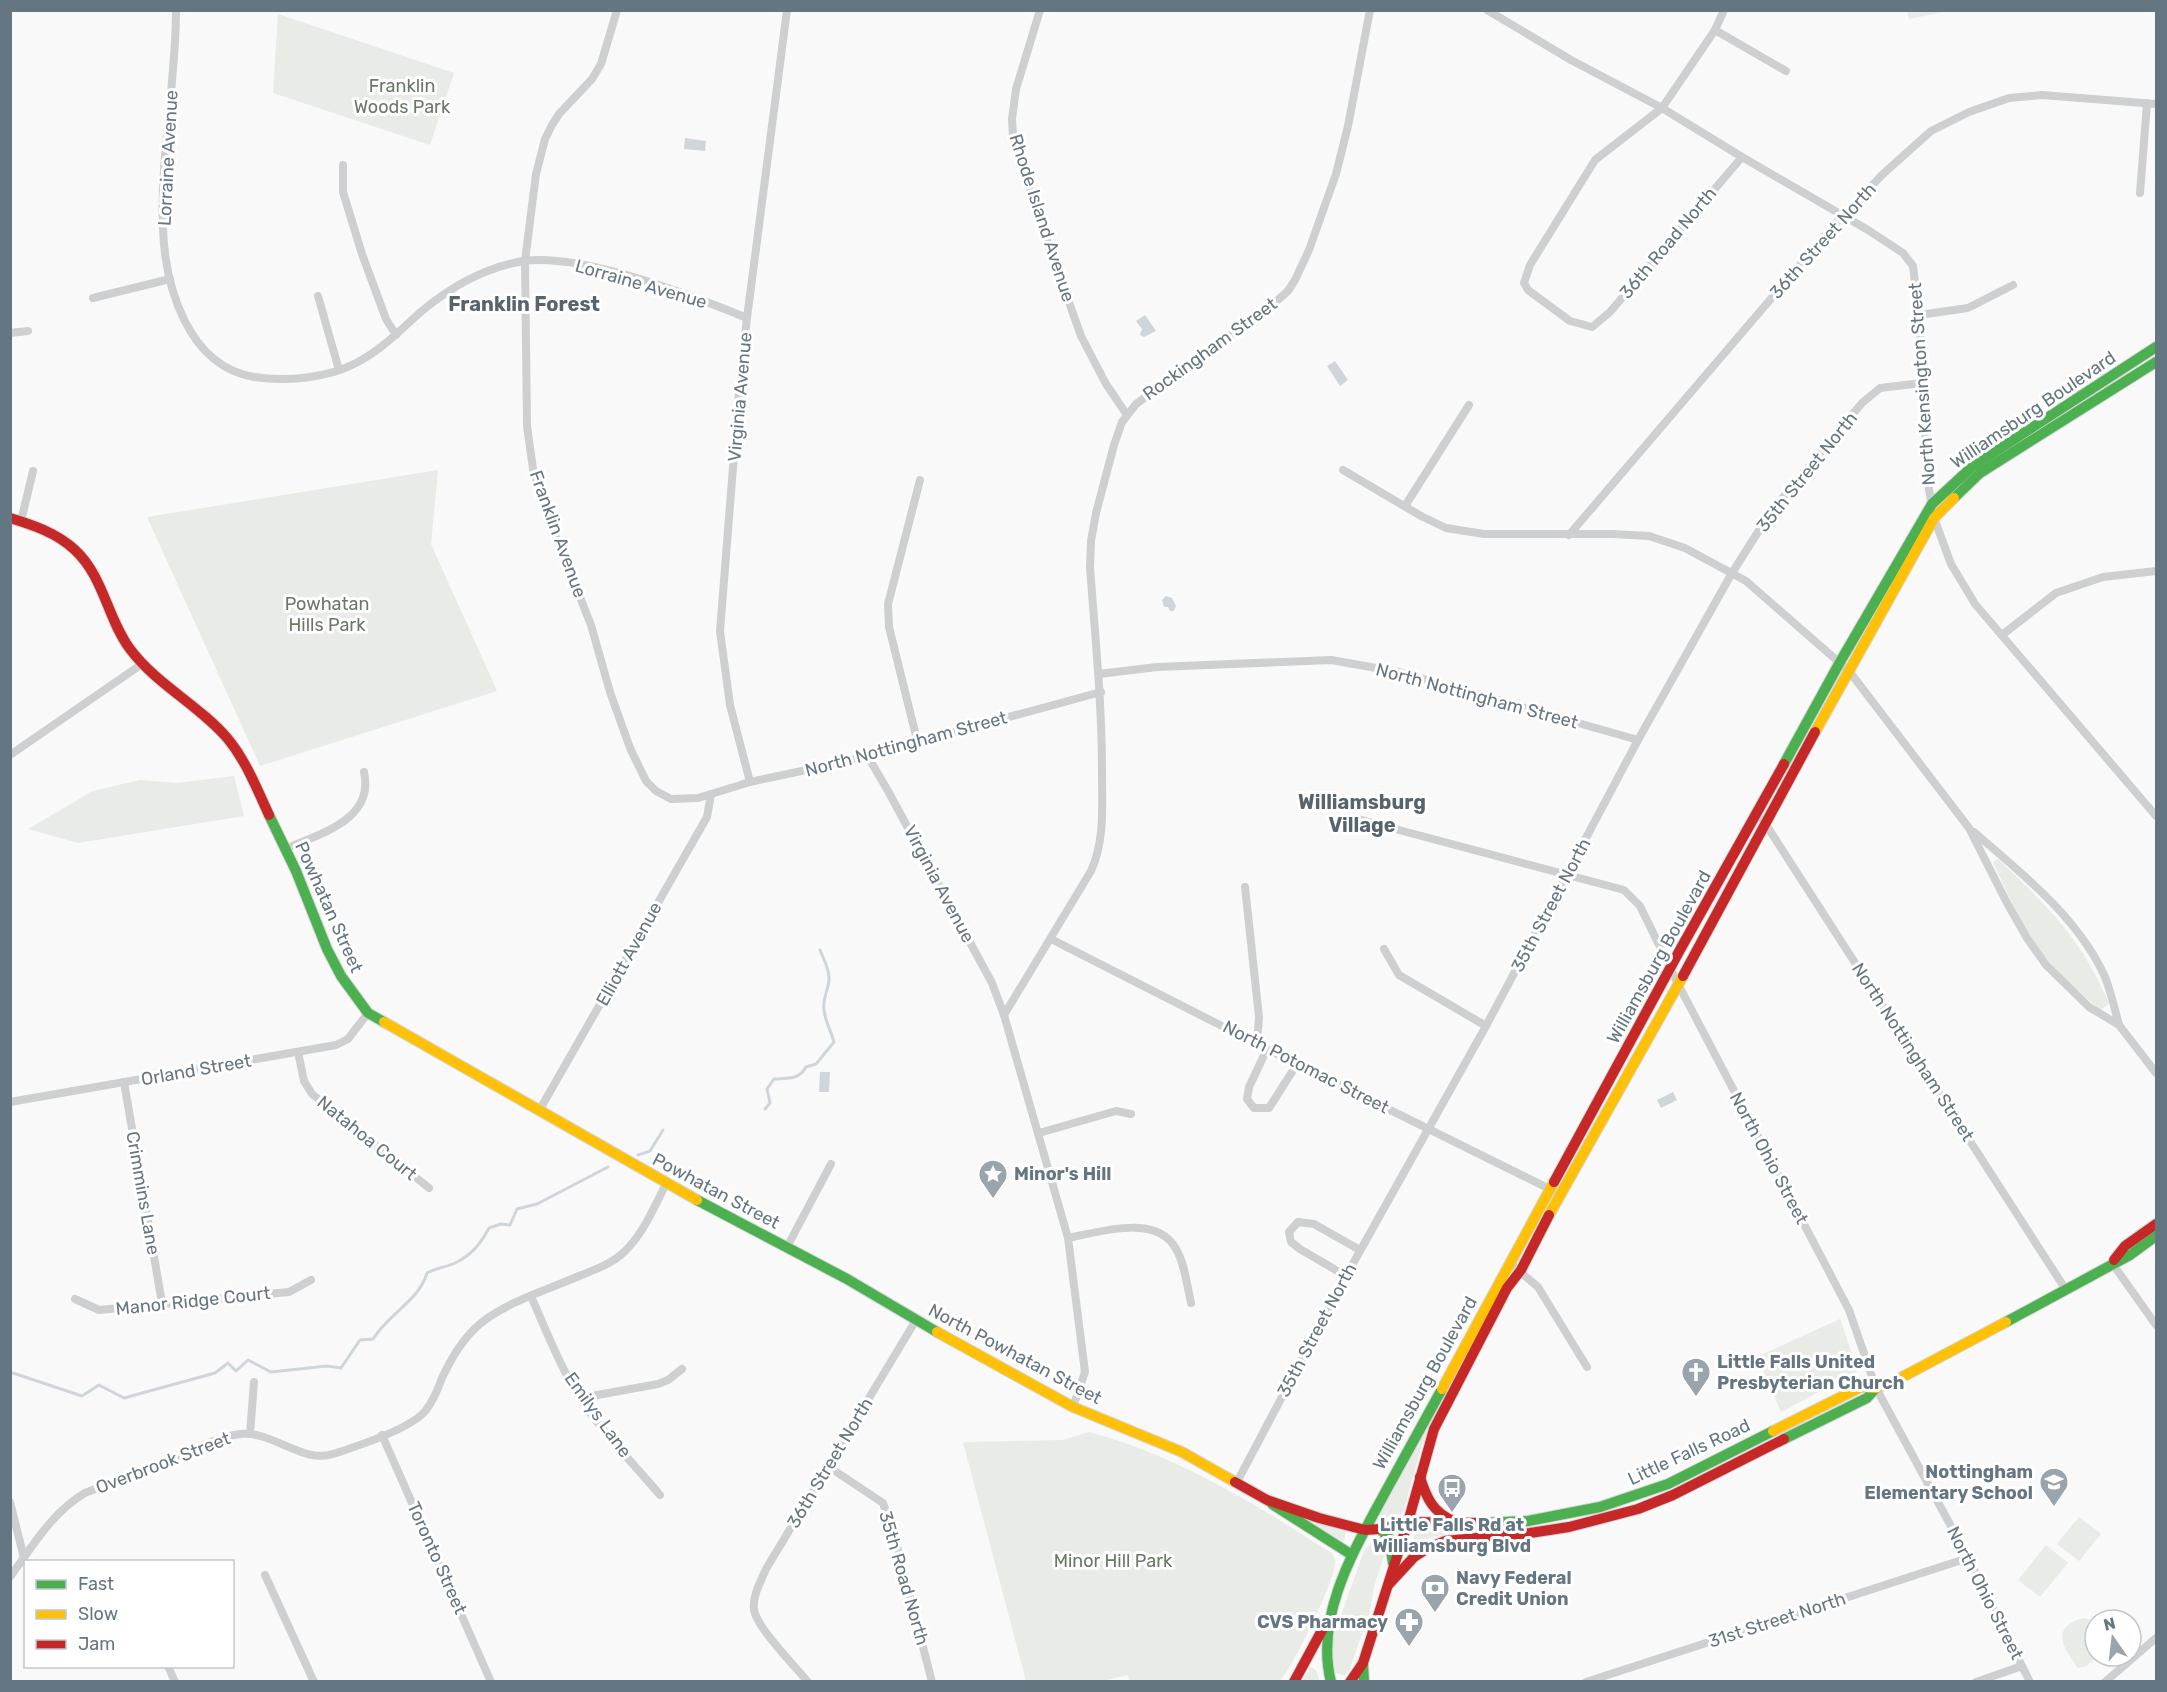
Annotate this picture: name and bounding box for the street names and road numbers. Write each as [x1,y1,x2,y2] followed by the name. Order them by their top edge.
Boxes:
[153,89,183,227] street label: Lorraine Avenue
[1004,131,1080,305] street label: Rhode Island Avenue
[1765,179,1881,303] street label: 36th Street North
[1615,183,1721,303] street label: 36th Road North
[573,255,709,313] street label: Lorraine Avenue
[1904,282,1940,486] street label: North Kensington Street
[1139,293,1281,405] street label: Rockingham Street
[723,331,757,463] street label: Virginia Avenue
[1946,346,2120,474] street label: Williamsburg Boulevard
[1752,408,1862,536] street label: 35th Street North
[525,467,591,601] street label: Franklin Avenue
[1374,658,1580,734] street label: North Nottingham Street
[803,706,1009,782] street label: North Nottingham Street
[899,821,979,947] street label: Virginia Avenue
[1507,834,1595,976] street label: 35th Street North
[290,838,368,976] street label: Powhatan Street
[1602,867,1716,1047] street label: Williamsburg Boulevard
[591,898,667,1010] street label: Elliott Avenue
[1847,959,1979,1145] street label: North Nottingham Street
[1219,1016,1393,1118] street label: North Potomac Street
[139,1049,253,1091] street label: Orland Street
[1725,1088,1813,1228] street label: North Ohio Street
[313,1091,421,1185] street label: Natahoa Court
[121,1129,165,1257] street label: Crimmins Lane
[649,1148,783,1234] street label: Powhatan Street
[1273,1259,1361,1401] street label: 35th Street North
[115,1282,271,1320] street label: Manor Ridge Court
[1368,1293,1482,1473] street label: Williamsburg Boulevard
[925,1299,1105,1409] street label: North Powhatan Street
[560,1368,636,1462] street label: Emilys Lane
[782,1394,878,1532] street label: 36th Street North
[1624,1414,1754,1490] street label: Little Falls Road
[93,1427,233,1499] street label: Overbrook Street
[402,1498,472,1618] street label: Toronto Street
[874,1508,934,1648] street label: 35th Road North
[1942,1523,2028,1663] street label: North Ohio Street
[1706,1587,1848,1653] street label: 31st Street North

